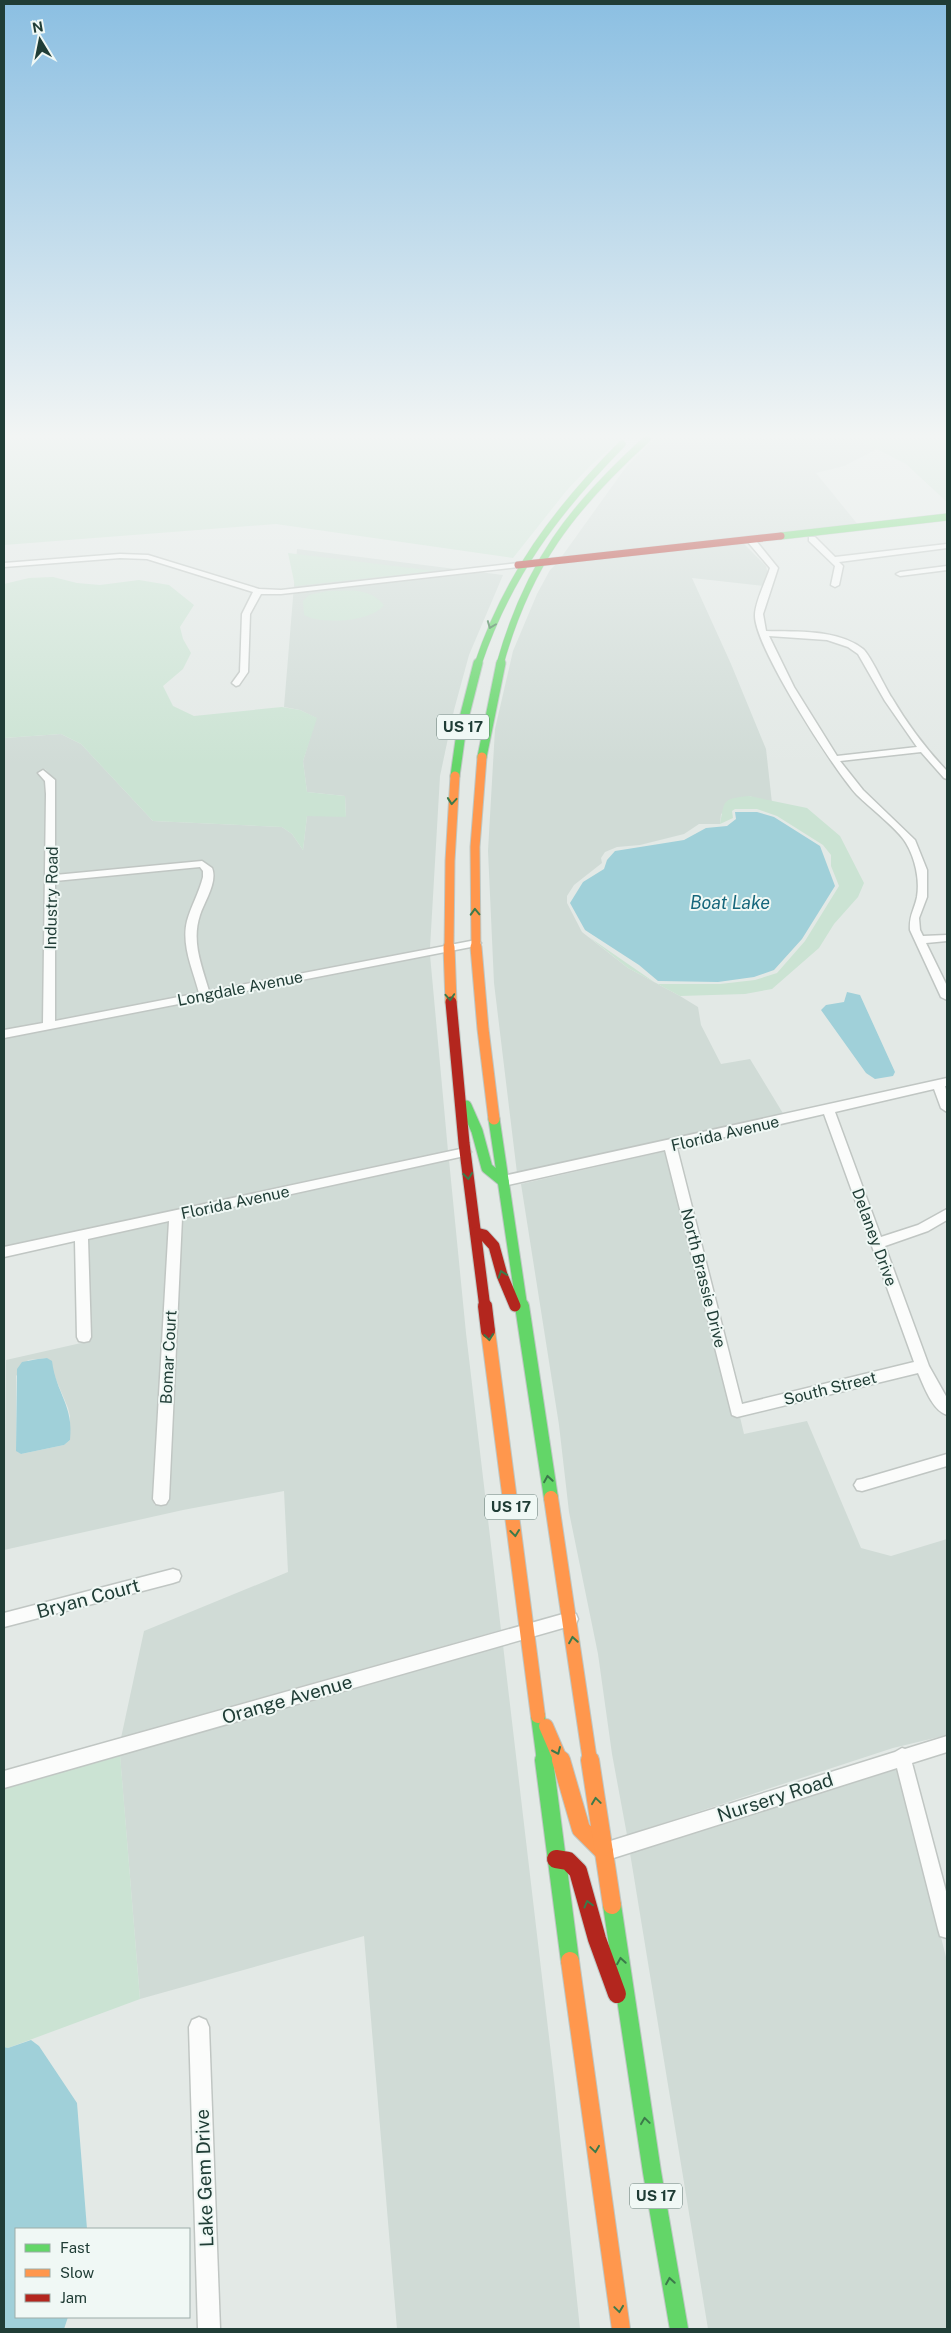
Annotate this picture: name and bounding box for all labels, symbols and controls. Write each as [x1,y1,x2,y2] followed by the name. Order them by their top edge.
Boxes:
[15,15,65,65] north arrow
[31,18,45,36] text: N
[487,621,497,629] one-way arrow
[437,714,489,740] road number: US 17
[447,797,458,805] one-way arrow
[41,846,62,950] street label: Industry Road
[690,892,770,913] water label: Boat Lake
[469,908,480,916] one-way arrow
[176,967,305,1010] street label: Longdale Avenue
[444,993,455,1001] one-way arrow
[669,1112,781,1155] street label: Florida Avenue
[463,1171,473,1180] one-way arrow
[179,1182,291,1223] street label: Florida Avenue
[848,1186,901,1289] street label: Delaney Drive
[677,1206,730,1350] street label: North Brassie Drive
[498,1270,508,1279] one-way arrow
[157,1309,180,1405] street label: Bomar Court
[483,1333,494,1341] one-way arrow
[782,1368,879,1409] street label: South Street
[544,1475,554,1484] one-way arrow
[485,1494,537,1520] road number: US 17
[509,1529,520,1537] one-way arrow
[34,1574,142,1622] street label: Bryan Court
[568,1636,578,1644] one-way arrow
[219,1670,355,1728] street label: Orange Avenue
[551,1746,562,1755] one-way arrow
[714,1768,836,1826] street label: Nursery Road
[592,1796,602,1805] one-way arrow
[583,1900,594,1909] one-way arrow
[616,1957,626,1966] one-way arrow
[191,2109,217,2247] street label: Lake Gem Drive
[640,2116,650,2125] one-way arrow
[590,2144,600,2153] one-way arrow
[630,2184,682,2208] road number: US 17
[15,2228,190,2318] legend
[60,2239,90,2256] text: Fast
[60,2264,95,2281] text: Slow
[665,2277,676,2285] one-way arrow
[60,2289,87,2306] text: Jam
[613,2305,623,2314] one-way arrow

